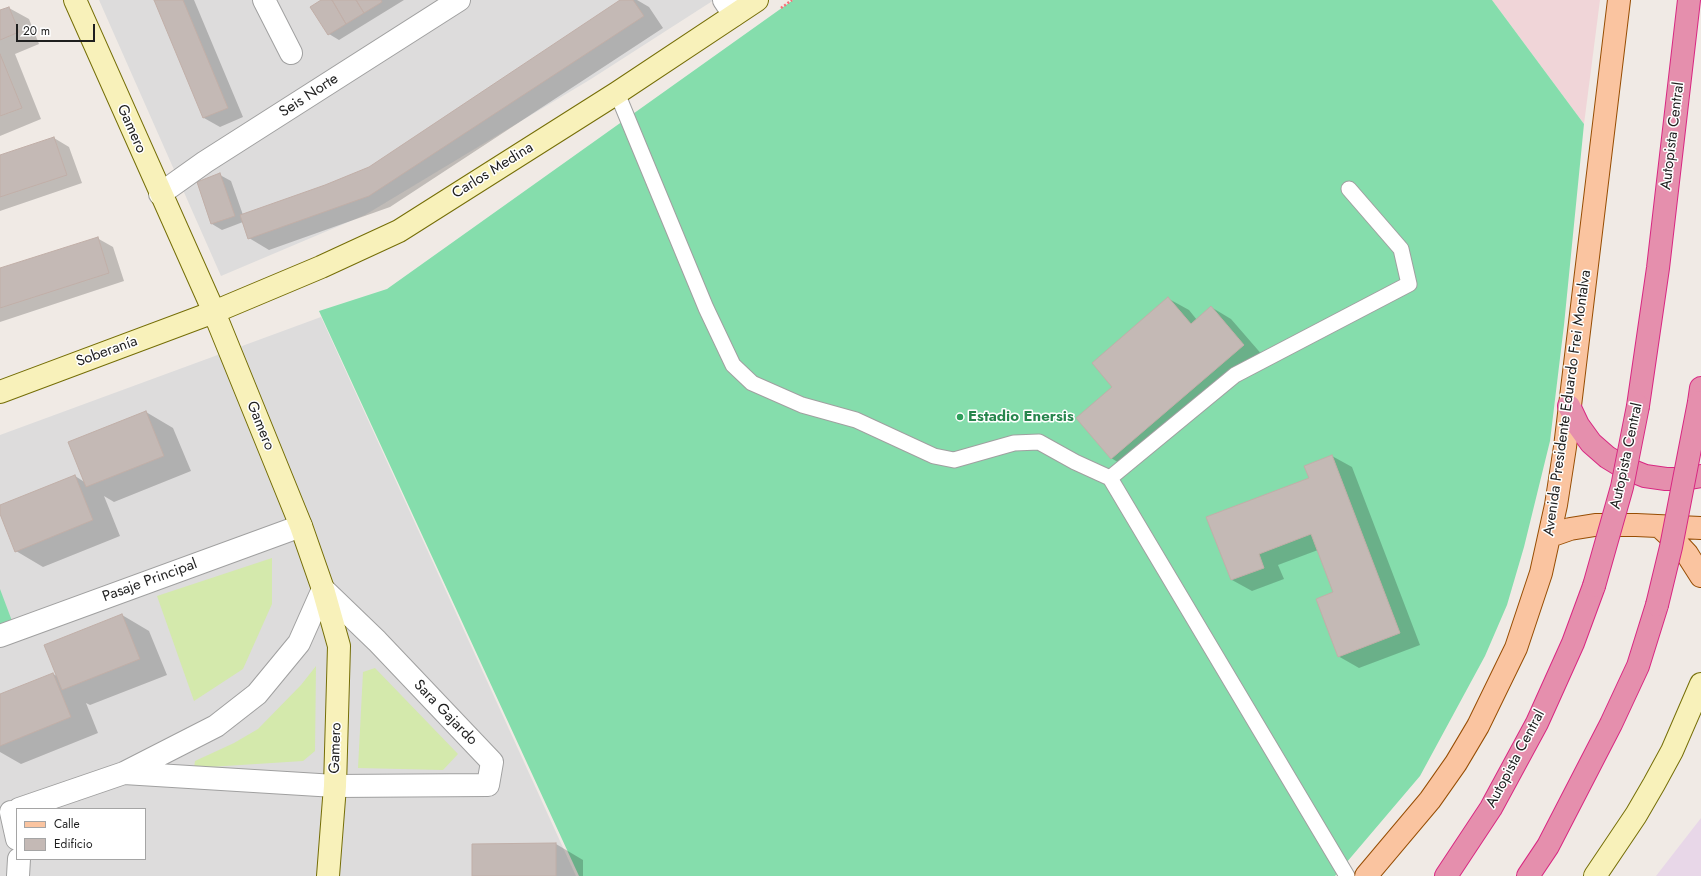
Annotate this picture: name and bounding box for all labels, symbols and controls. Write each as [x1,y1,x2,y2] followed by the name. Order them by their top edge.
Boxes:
[18,16,97,42] scale bar
[23,22,50,40] text: 20 m
[276,70,342,122] street label: Seis Norte
[1657,81,1689,191] street label: Autopista Central
[112,102,150,156] street label: Gamero
[449,139,537,203] street label: Carlos Medina
[1540,269,1596,537] street label: Avenida Presidente Eduardo Frei Montalva
[74,333,140,371] street label: Soberanía
[242,399,278,453] street label: Gamero
[1607,401,1647,511] street label: Autopista Central
[968,408,1074,426] place label: Estadio Enersis
[955,412,965,422] marker: Estadio Enersis
[100,556,200,606] street label: Pasaje Principal
[409,677,481,749] street label: Sara Gajardo
[1483,707,1549,811] street label: Autopista Central
[326,722,346,774] street label: Gamero
[16,808,146,860] legend
[54,815,80,833] text: Calle
[54,835,93,853] text: Edificio

